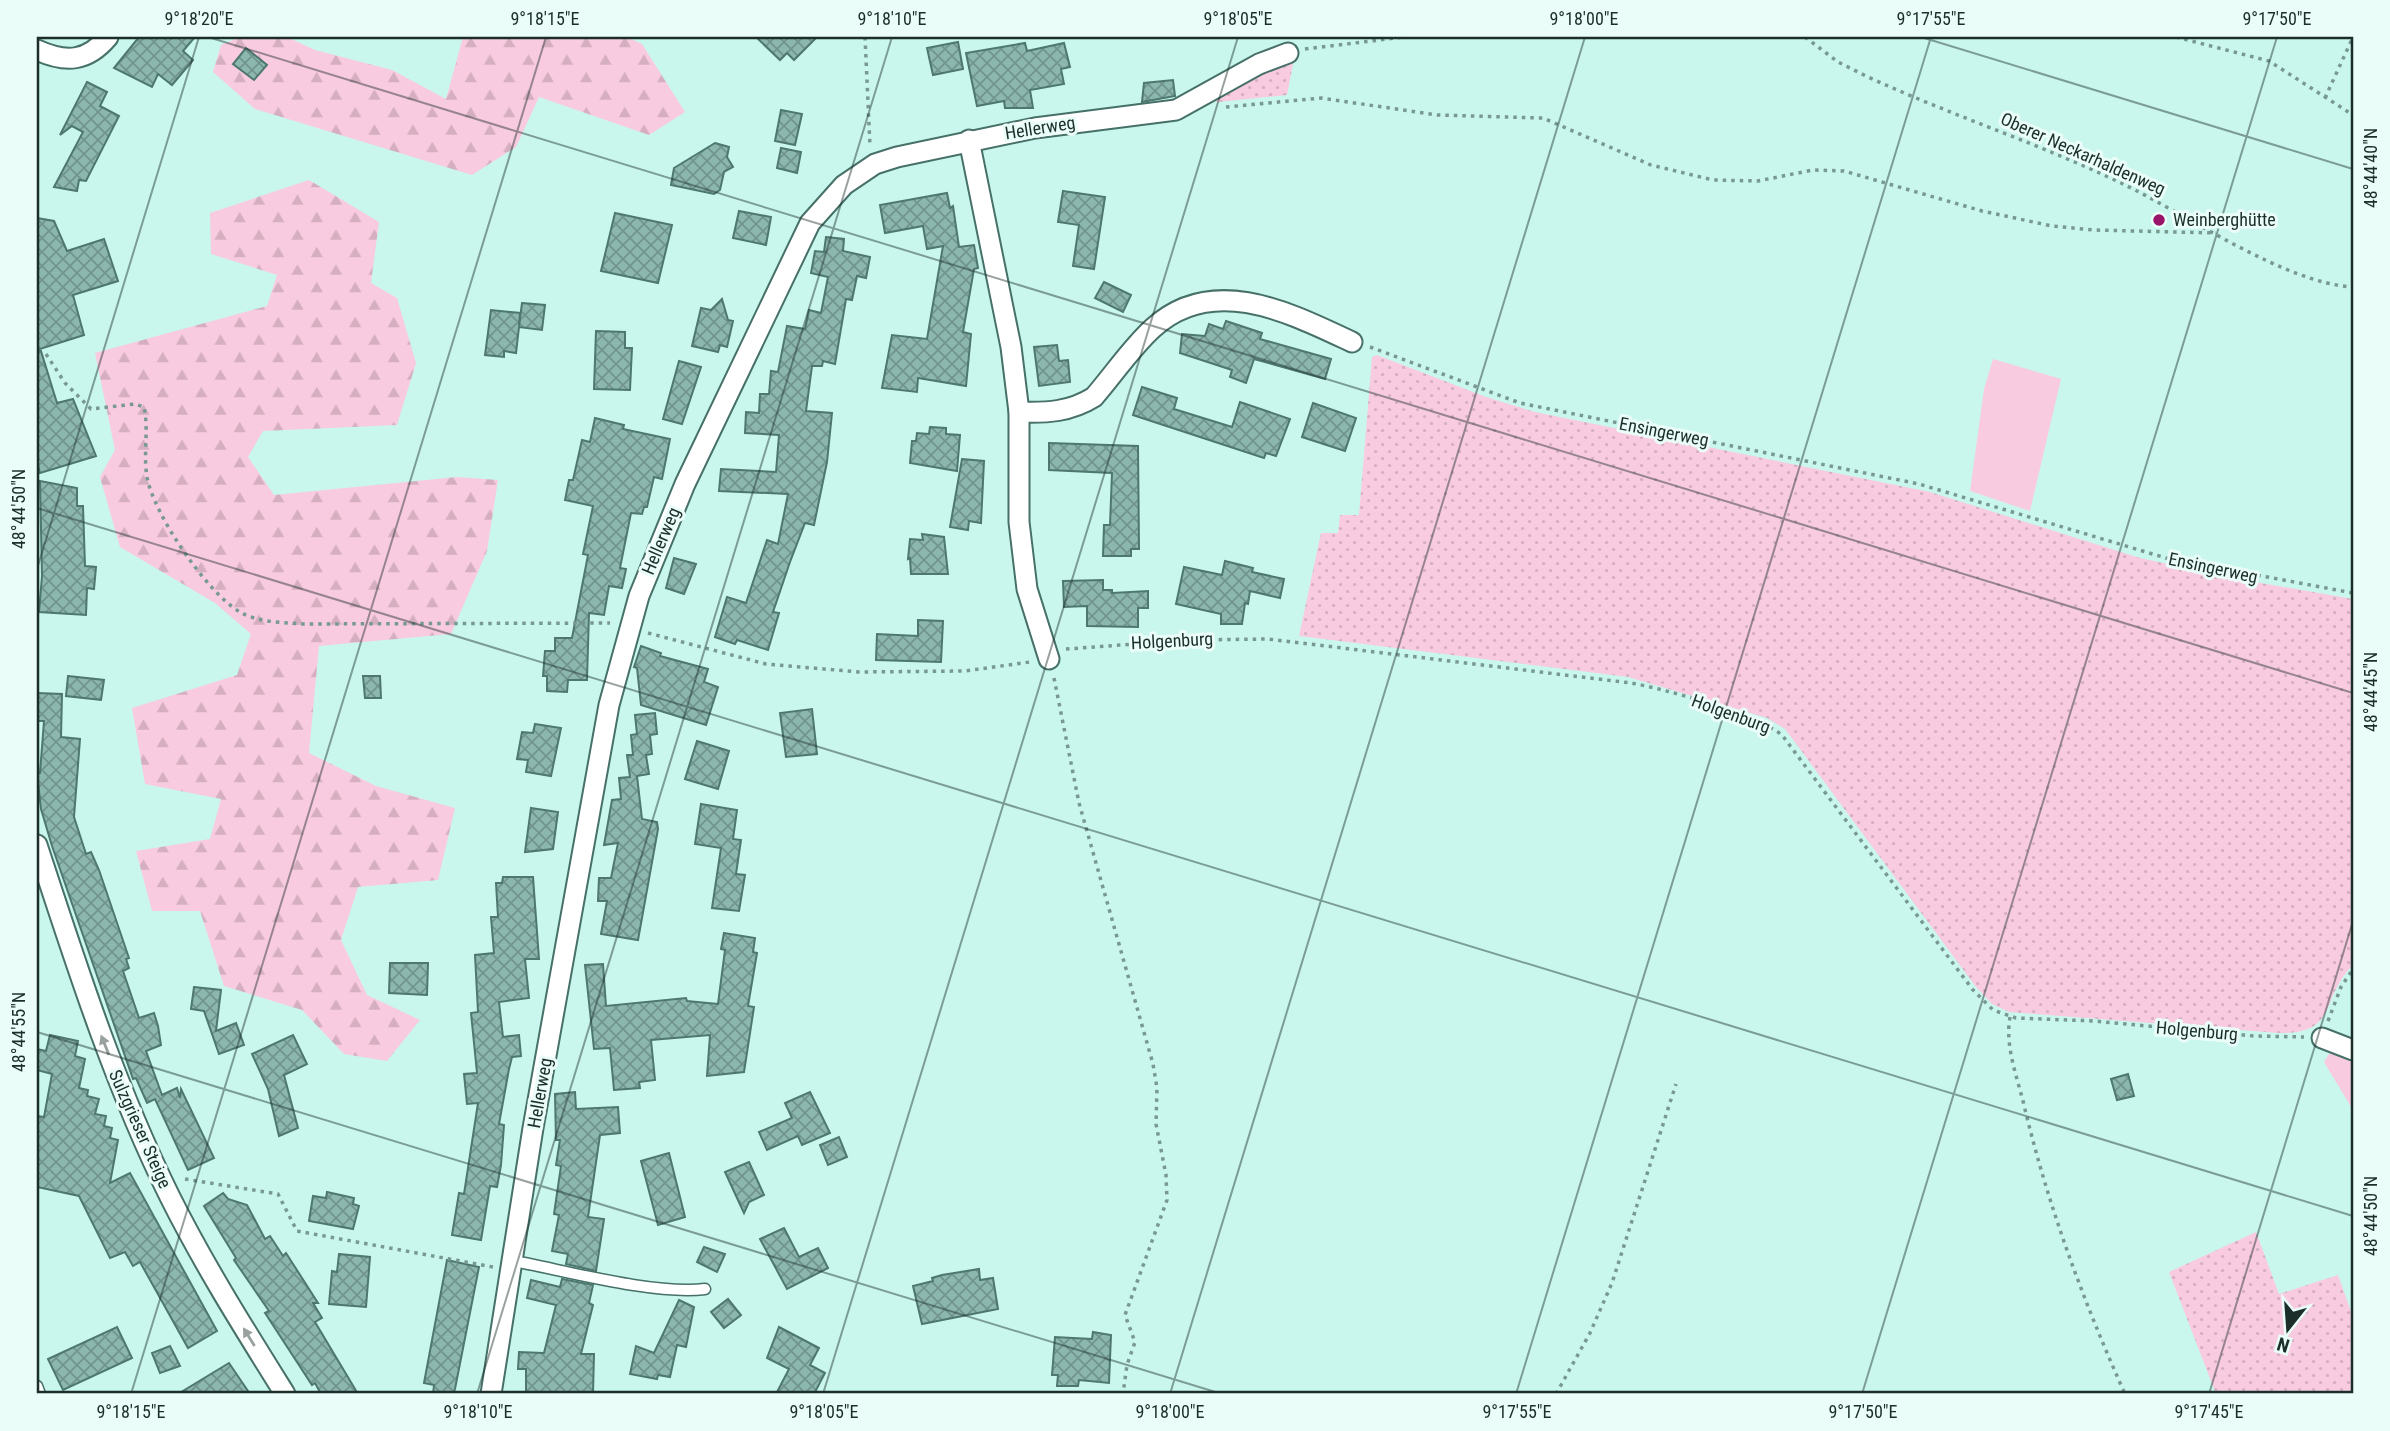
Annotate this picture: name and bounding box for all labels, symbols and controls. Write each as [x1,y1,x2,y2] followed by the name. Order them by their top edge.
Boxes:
[164,8,234,29] text: 9°18'20"E
[510,8,580,29] text: 9°18'15"E
[857,8,927,29] text: 9°18'10"E
[1203,8,1273,29] text: 9°18'05"E
[1549,8,1619,29] text: 9°18'00"E
[1896,8,1966,29] text: 9°17'55"E
[2242,8,2312,29] text: 9°17'50"E
[1998,108,2169,199] street label: Oberer Neckarhaldenweg
[1003,112,1077,143] street label: Hellerweg
[2360,128,2381,208] text: 48°44'40"N
[2173,209,2276,230] place label: Weinberghütte
[2151,212,2167,228] marker: Weinberghütte
[1618,413,1711,450] street label: Ensingerweg
[8,469,29,549] text: 48°44'50"N
[637,504,684,578] street label: Hellerweg
[2167,548,2260,587] street label: Ensingerweg
[1130,628,1214,653] street label: Holgenburg
[2360,652,2381,732] text: 48°44'45"N
[1689,690,1773,737] street label: Holgenburg
[8,992,29,1072] text: 48°44'55"N
[2155,1016,2239,1045] street label: Holgenburg
[99,1035,110,1056] one-way arrow
[523,1056,556,1130] street label: Hellerweg
[105,1066,176,1191] street label: Sulzgrieser Steige
[2360,1176,2381,1256] text: 48°44'50"N
[2254,1294,2324,1364] north arrow
[242,1327,255,1346] one-way arrow
[2274,1332,2292,1357] text: N
[96,1401,166,1422] text: 9°18'15"E
[443,1401,513,1422] text: 9°18'10"E
[789,1401,859,1422] text: 9°18'05"E
[1135,1401,1205,1422] text: 9°18'00"E
[1482,1401,1552,1422] text: 9°17'55"E
[1828,1401,1898,1422] text: 9°17'50"E
[2174,1401,2244,1422] text: 9°17'45"E

